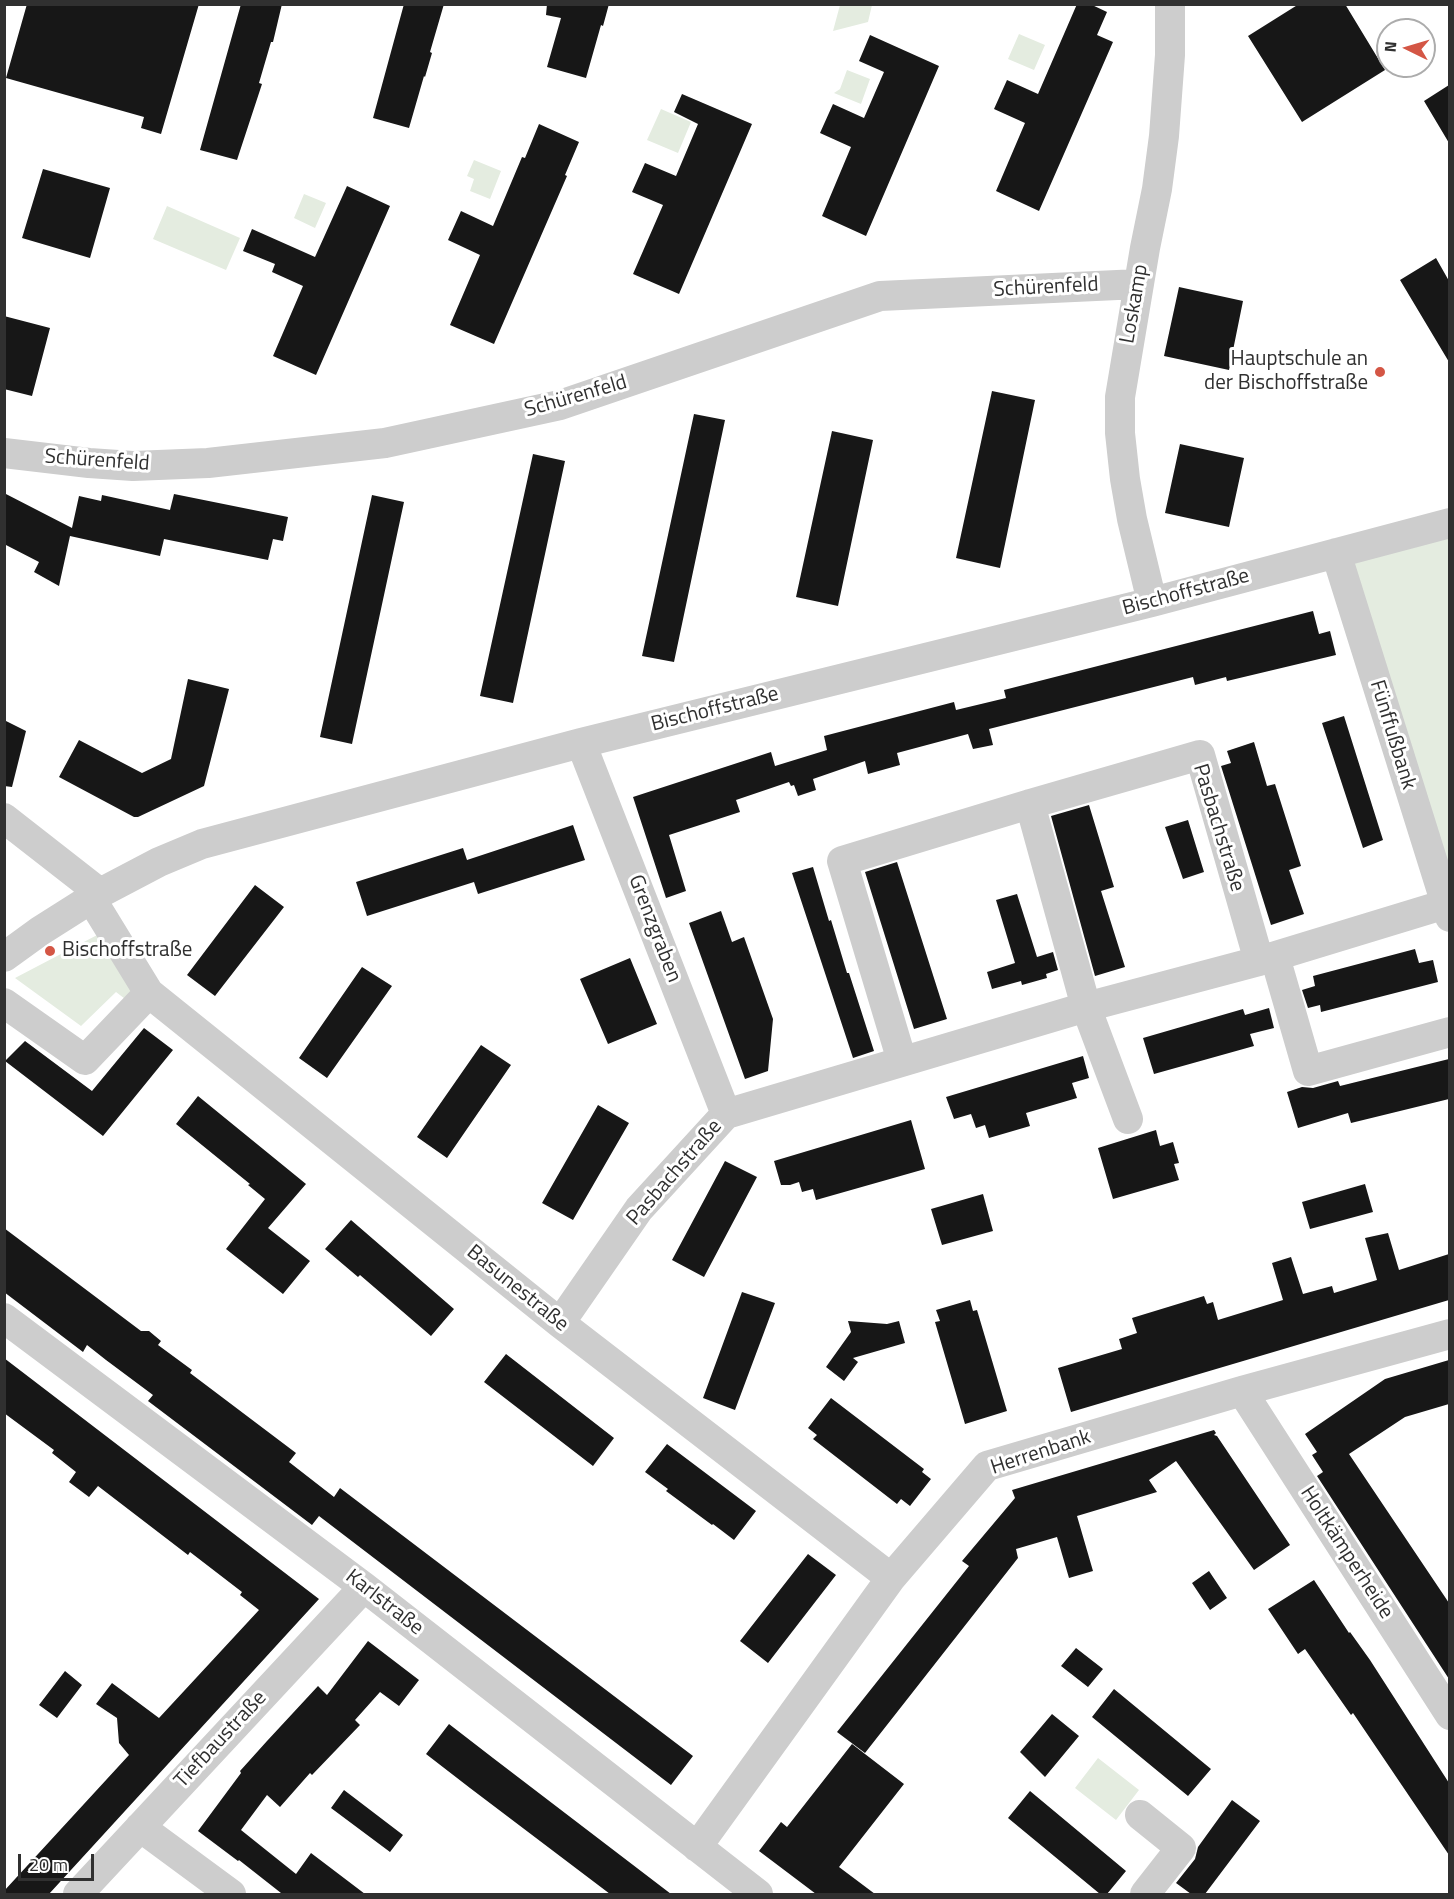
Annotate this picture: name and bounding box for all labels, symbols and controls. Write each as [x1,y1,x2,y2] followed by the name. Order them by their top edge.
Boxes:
[1376,18,1436,78] north arrow
[1378,40,1402,53] text: N
[1116,262,1154,346] street label: Loskamp
[993,273,1099,303] street label: Schürenfeld
[1204,347,1368,397] place label: Hauptschule an der Bischoffstraße
[1373,365,1387,379] marker: Hauptschule an der Bischoffstraße
[522,370,630,424] street label: Schürenfeld
[44,445,150,477] street label: Schürenfeld
[1120,564,1252,622] street label: Bischoffstraße
[1363,677,1421,793] street label: Fünffußbank
[649,682,781,738] street label: Bischoffstraße
[1187,761,1249,895] street label: Pasbachstraße
[622,872,686,986] street label: Grenzgraben
[62,938,192,964] place label: Bischoffstraße
[43,944,57,958] marker: Bischoffstraße
[622,1115,728,1231] street label: Pasbachstraße
[461,1240,573,1338] street label: Basunestraße
[988,1425,1094,1481] street label: Herrenbank
[1294,1482,1398,1624] street label: Holtkämperheide
[340,1565,428,1641] street label: Karlstraße
[170,1686,272,1794] street label: Tiefbaustraße
[21,1842,98,1880] scale bar
[29,1851,68,1878] text: 20 m

